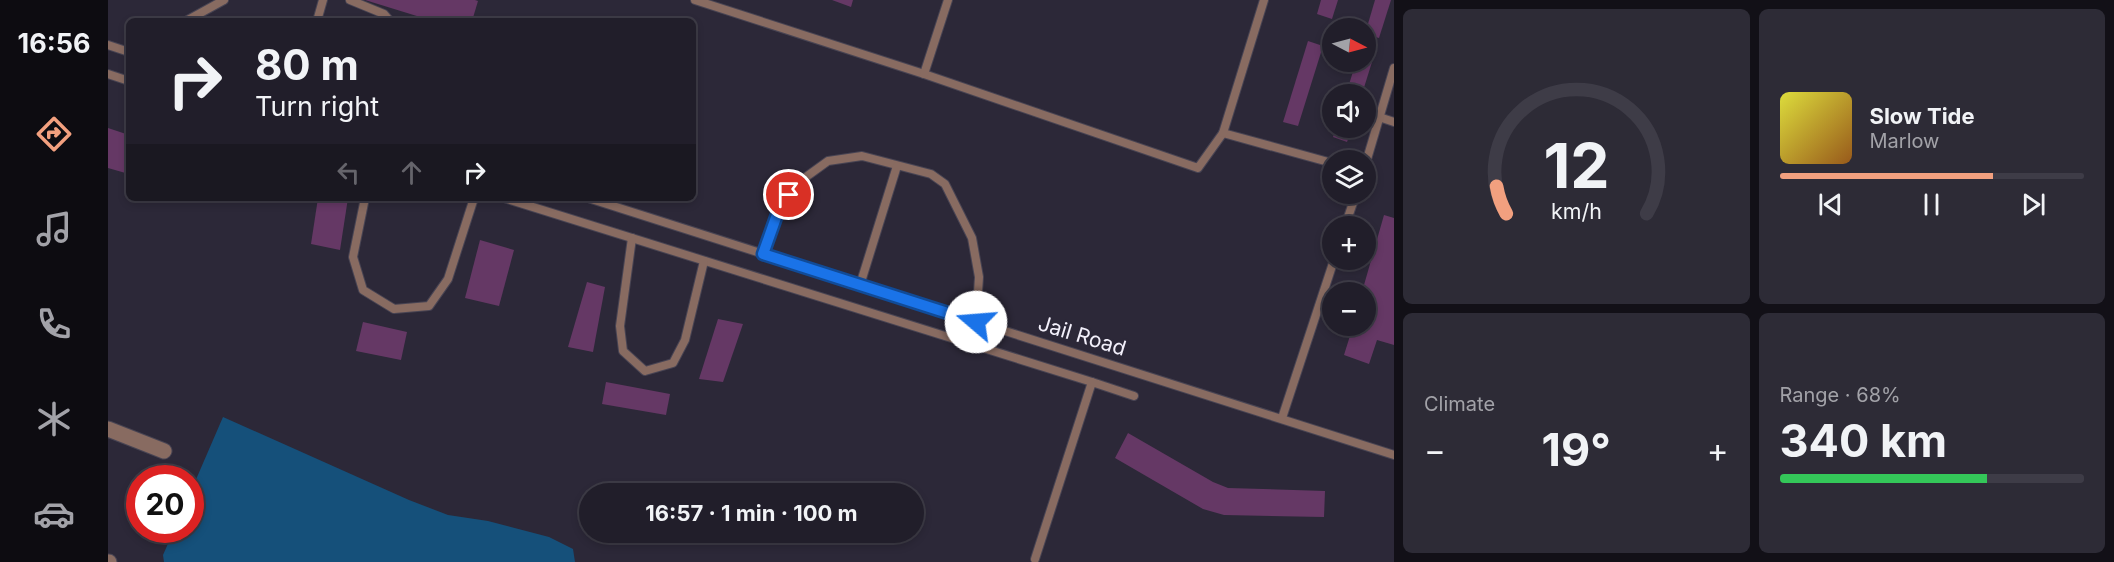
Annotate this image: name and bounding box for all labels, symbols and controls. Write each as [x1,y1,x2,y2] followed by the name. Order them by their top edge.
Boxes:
[1322,18,1376,72] north arrow
[1322,18,1376,336] map controls
[18,27,90,60] text: 16:56
[255,39,359,90] text: 80 m
[156,42,234,120] icon: right
[1322,84,1376,138] button: sound
[255,90,379,123] text: Turn right
[1870,103,1975,129] text: Slow Tide
[33,113,75,155] icon: directions
[1543,128,1609,203] text: 12
[1870,129,1939,153] text: Marlow
[1322,150,1376,204] button: layers
[332,156,365,189] icon: left
[395,156,428,189] icon: ahead
[458,156,491,189] icon: right
[763,169,814,220] pin
[772,178,805,211] icon: arrive
[1814,188,1847,221] icon: previous
[1915,188,1948,221] icon: pause
[2017,188,2050,221] icon: next
[1551,198,1602,224] text: km/h
[33,208,75,250] icon: music
[1322,216,1376,270] button: +
[1322,282,1376,336] button: −
[944,290,1008,354] position arrow
[33,303,75,345] icon: phone
[1035,310,1129,361] street label: Jail Road
[1780,383,1901,407] text: Range · 68%
[1424,392,1495,416] text: Climate
[33,398,75,440] icon: climate
[1780,413,1947,468] text: 340 km
[1542,422,1611,477] text: 19°
[1424,430,1446,470] text: −
[1707,430,1729,470] text: +
[126,465,204,543] speed limit sign: 20
[33,493,75,535] icon: car
[645,500,858,526] text: 16:57 · 1 min · 100 m

